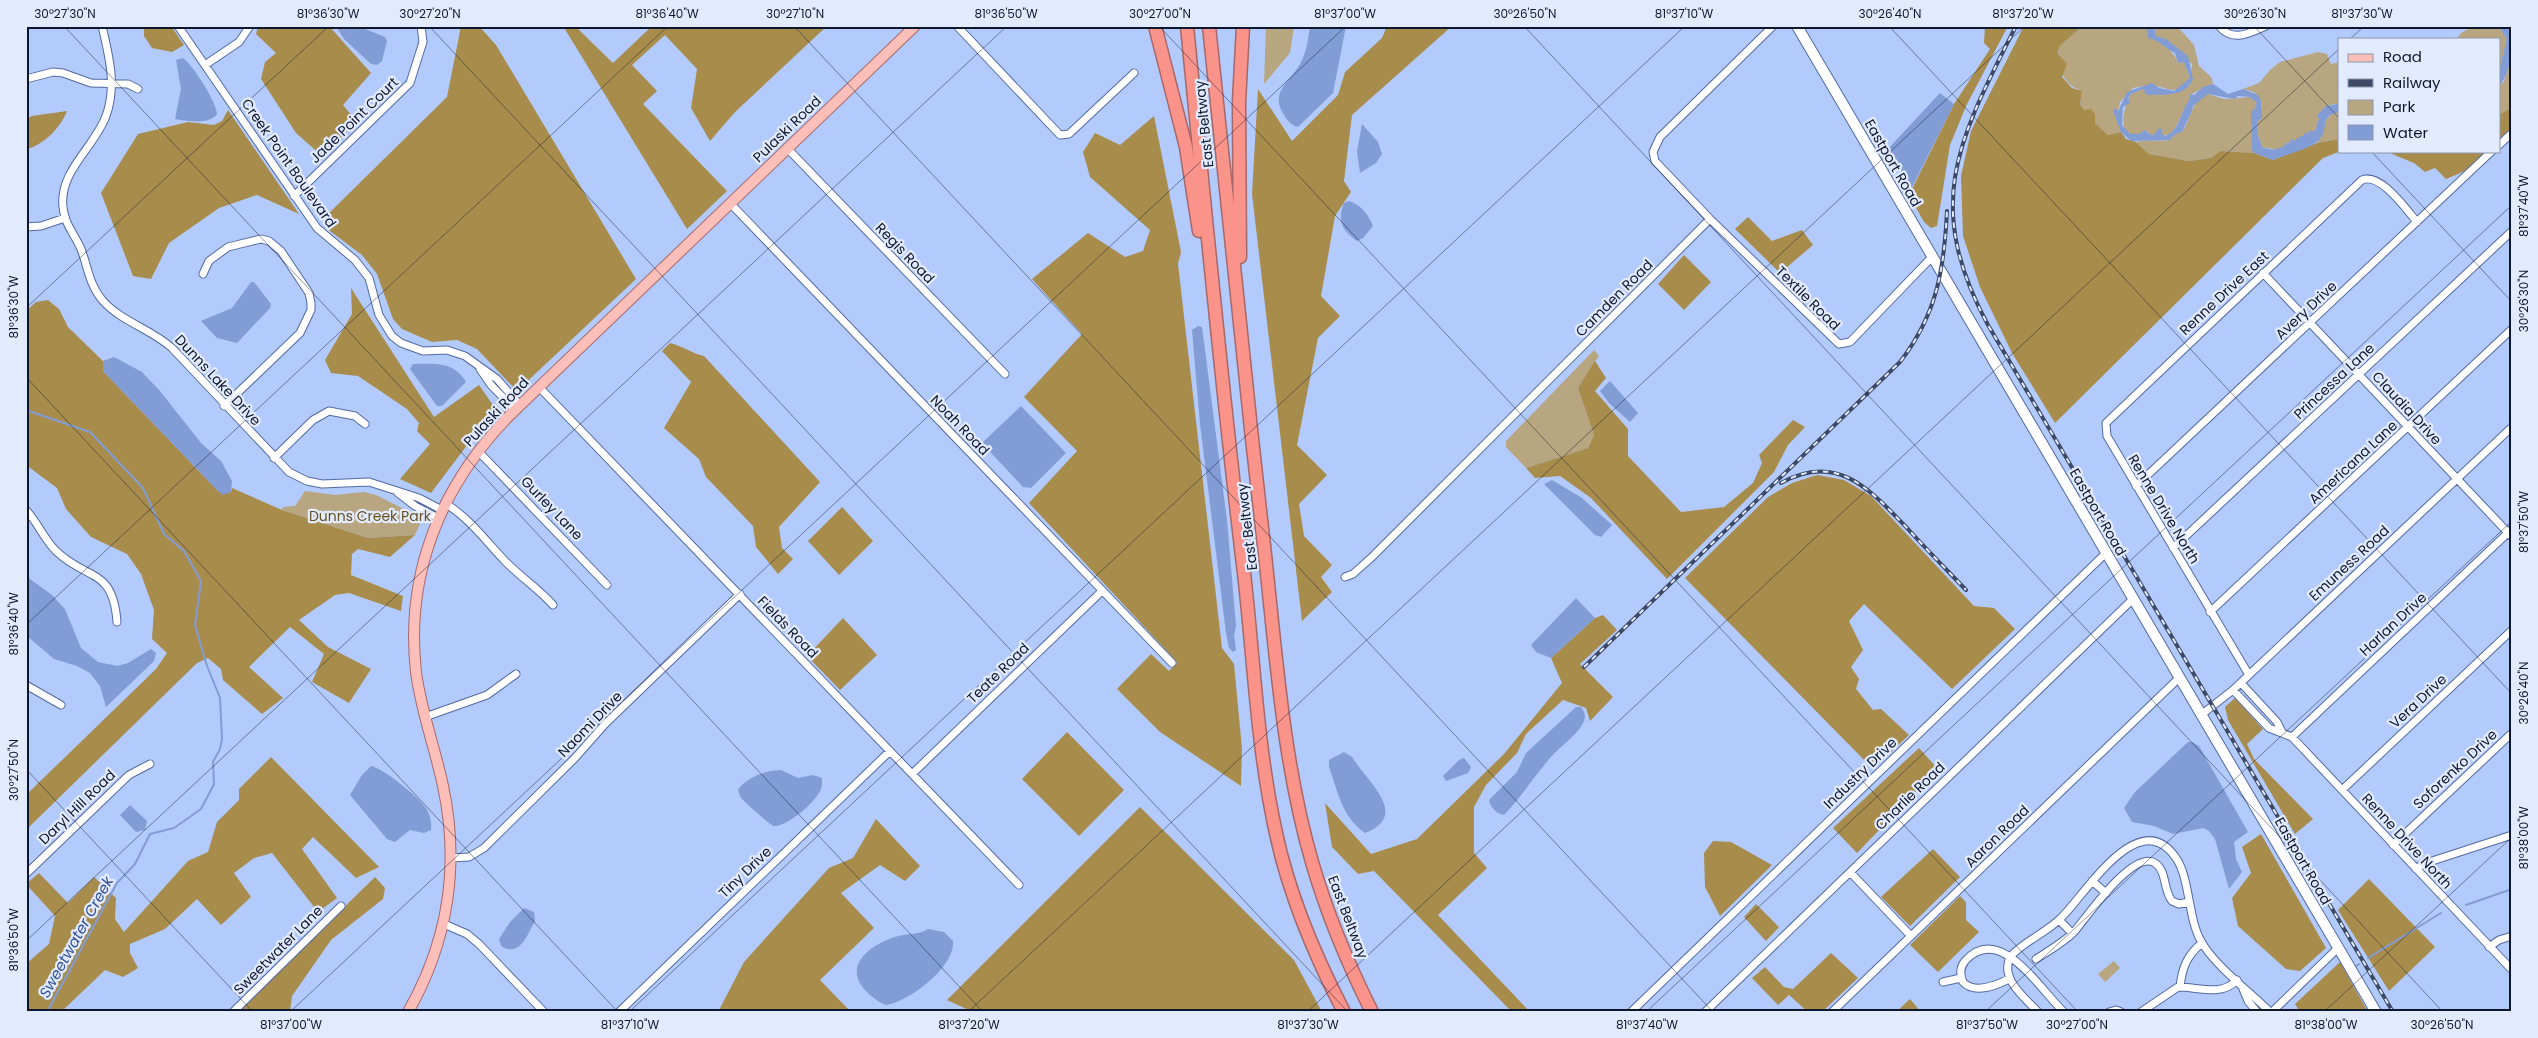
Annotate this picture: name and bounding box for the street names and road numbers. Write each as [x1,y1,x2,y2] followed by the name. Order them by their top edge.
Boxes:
[305,72,403,168] street label: Jade Point Court
[1189,79,1219,169] street label: East Beltway
[748,91,826,167] street label: Pulaski Road
[237,94,341,232] street label: Creek Point Boulevard
[1860,116,1926,210] street label: Eastport Road
[871,218,939,288] street label: Regis Road
[2175,246,2273,340] street label: Renne Drive East
[1571,255,1657,341] street label: Camden Road
[1771,261,1845,335] street label: Textile Road
[2271,276,2342,344] street label: Avery Drive
[170,330,266,430] street label: Dunns Lake Drive
[2289,338,2379,424] street label: Princessa Lane
[2368,367,2447,449] street label: Claudia Drive
[459,373,533,451] street label: Pulaski Road
[926,390,994,460] street label: Noah Road
[2304,415,2402,508] street label: Americana Lane
[2123,451,2205,567] street label: Renne Drive North
[2065,465,2131,559] street label: Eastport Road
[516,472,588,545] street label: Gurley Lane
[1232,482,1262,572] street label: East Beltway
[2305,521,2393,605] street label: Emuness Road
[2355,587,2431,660] street label: Harlan Drive
[753,591,823,663] street label: Fields Road
[962,638,1034,708] street label: Teate Road
[2385,669,2451,733] street label: Vera Drive
[553,686,627,762] street label: Naomi Drive
[2408,724,2502,813] street label: Soforenko Drive
[1819,733,1901,813] street label: Industry Drive
[1871,757,1949,835] street label: Charlie Road
[34,765,120,849] street label: Daryl Hill Road
[2357,789,2457,893] street label: Renne Drive North
[1960,800,2034,872] street label: Aaron Road
[2270,814,2336,908] street label: Eastport Road
[714,841,776,902] street label: Tiny Drive
[1323,873,1373,961] street label: East Beltway
[229,901,327,999] street label: Sweetwater Lane

